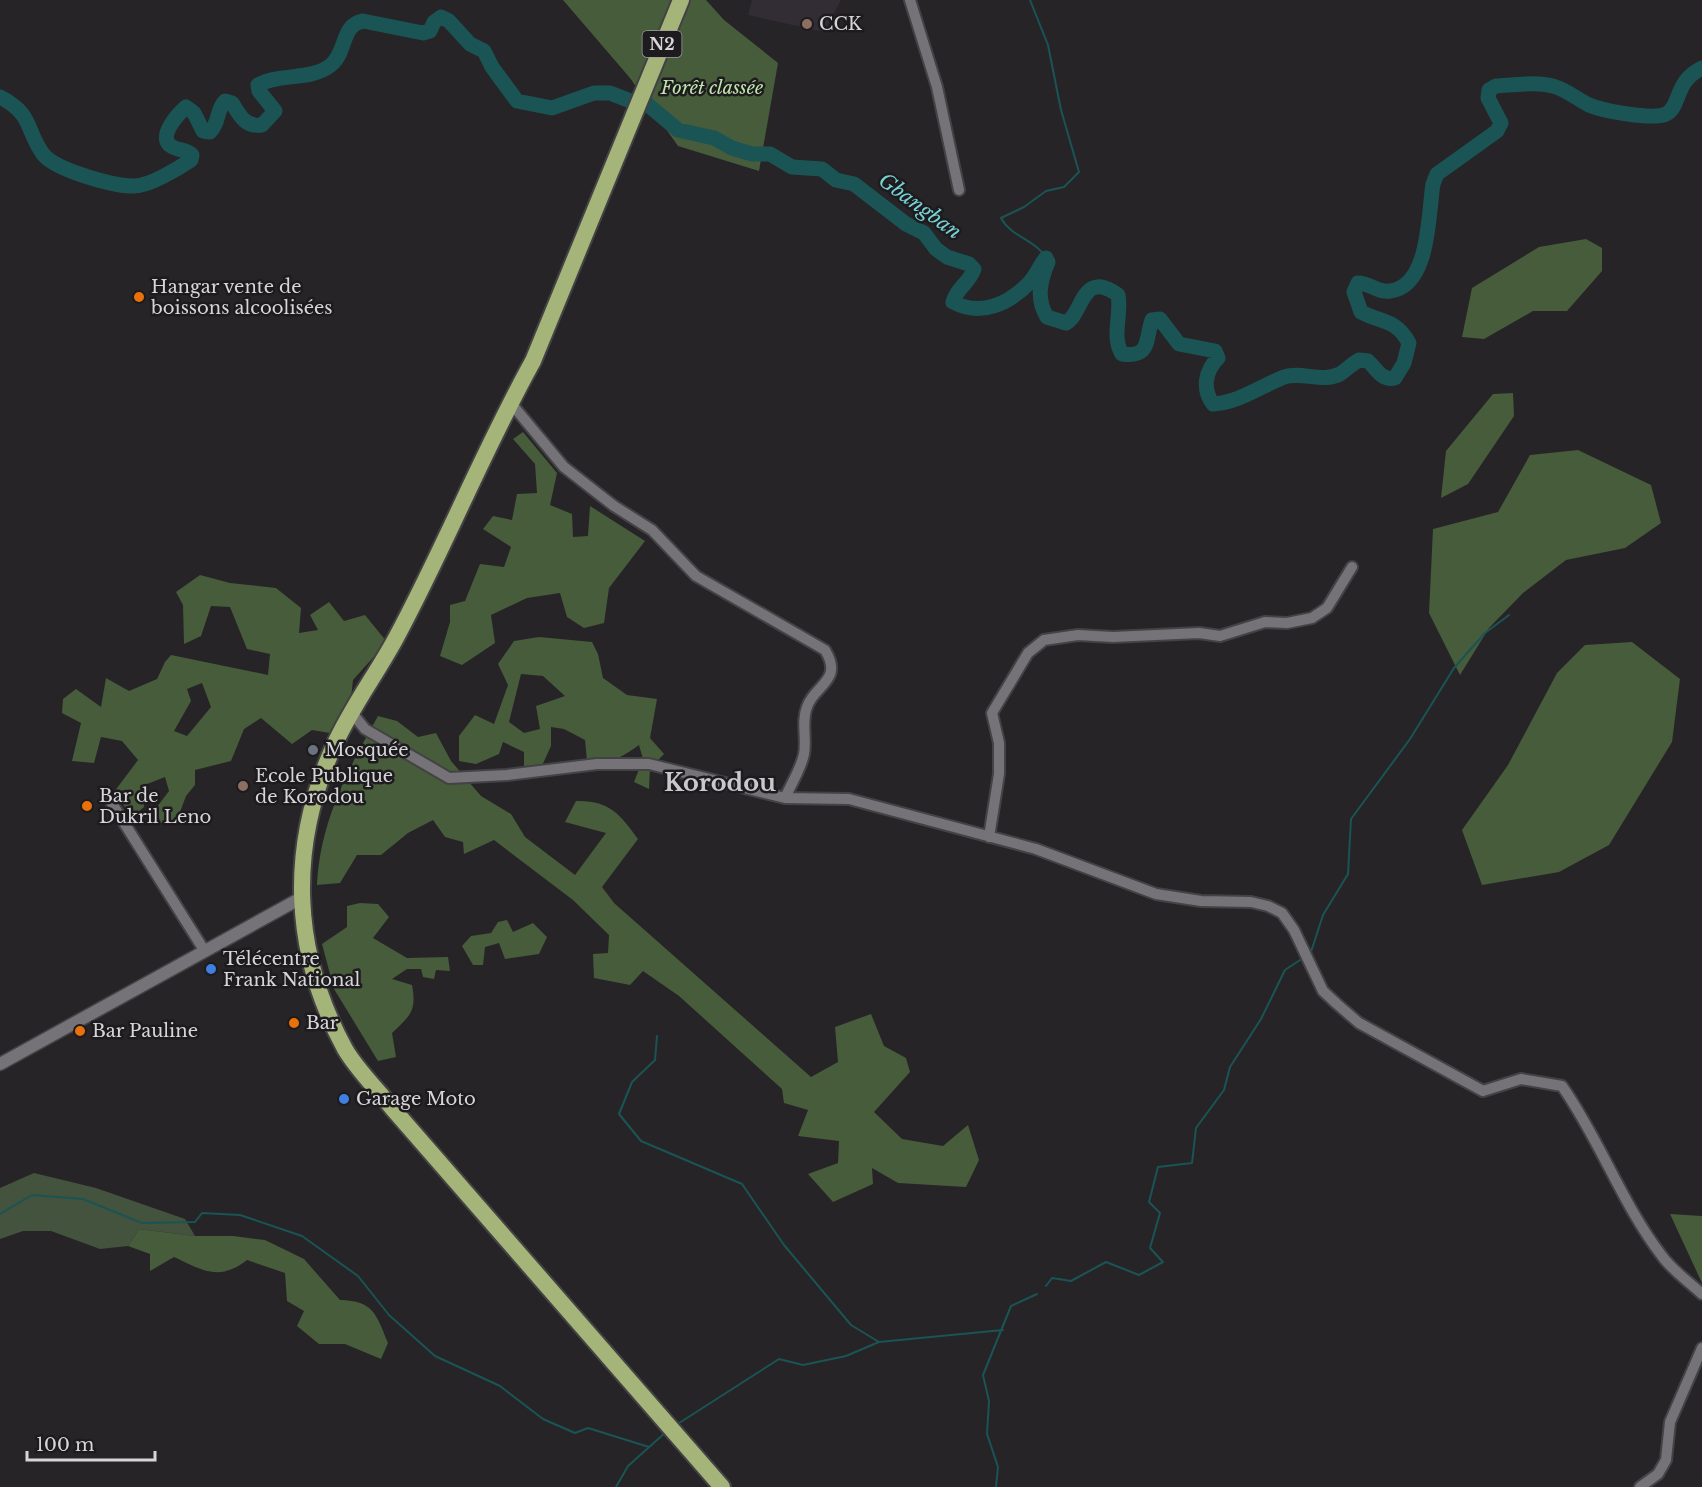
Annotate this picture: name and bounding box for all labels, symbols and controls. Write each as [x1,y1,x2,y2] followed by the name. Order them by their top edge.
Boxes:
[819,13,863,35] place label: CCK
[800,17,814,31] marker: CCK
[642,31,682,57] road number: N2
[660,77,763,99] park label: Forêt classée
[874,168,966,244] water label: Gbangban
[150,276,333,319] place label: Hangar vente de boissons alcoolisées
[132,290,146,304] marker: Hangar vente de boissons alcoolisées
[325,739,409,761] place label: Mosquée
[306,743,320,757] marker: Mosquée
[255,765,393,808] place label: Ecole Publique de Korodou
[664,768,776,797] district label: Korodou
[236,779,250,793] marker: Ecole Publique de Korodou
[99,785,211,828] place label: Bar de Dukril Leno
[80,799,94,813] marker: Bar de Dukril Leno
[223,948,360,991] place label: Télécentre Frank National
[204,962,218,976] marker: Télécentre Frank National
[306,1012,339,1034] place label: Bar
[287,1016,301,1030] marker: Bar
[92,1020,198,1042] place label: Bar Pauline
[73,1024,87,1038] marker: Bar Pauline
[356,1088,476,1110] place label: Garage Moto
[337,1092,351,1106] marker: Garage Moto
[27,1424,154,1462] scale bar
[36,1434,94,1456] text: 100 m

